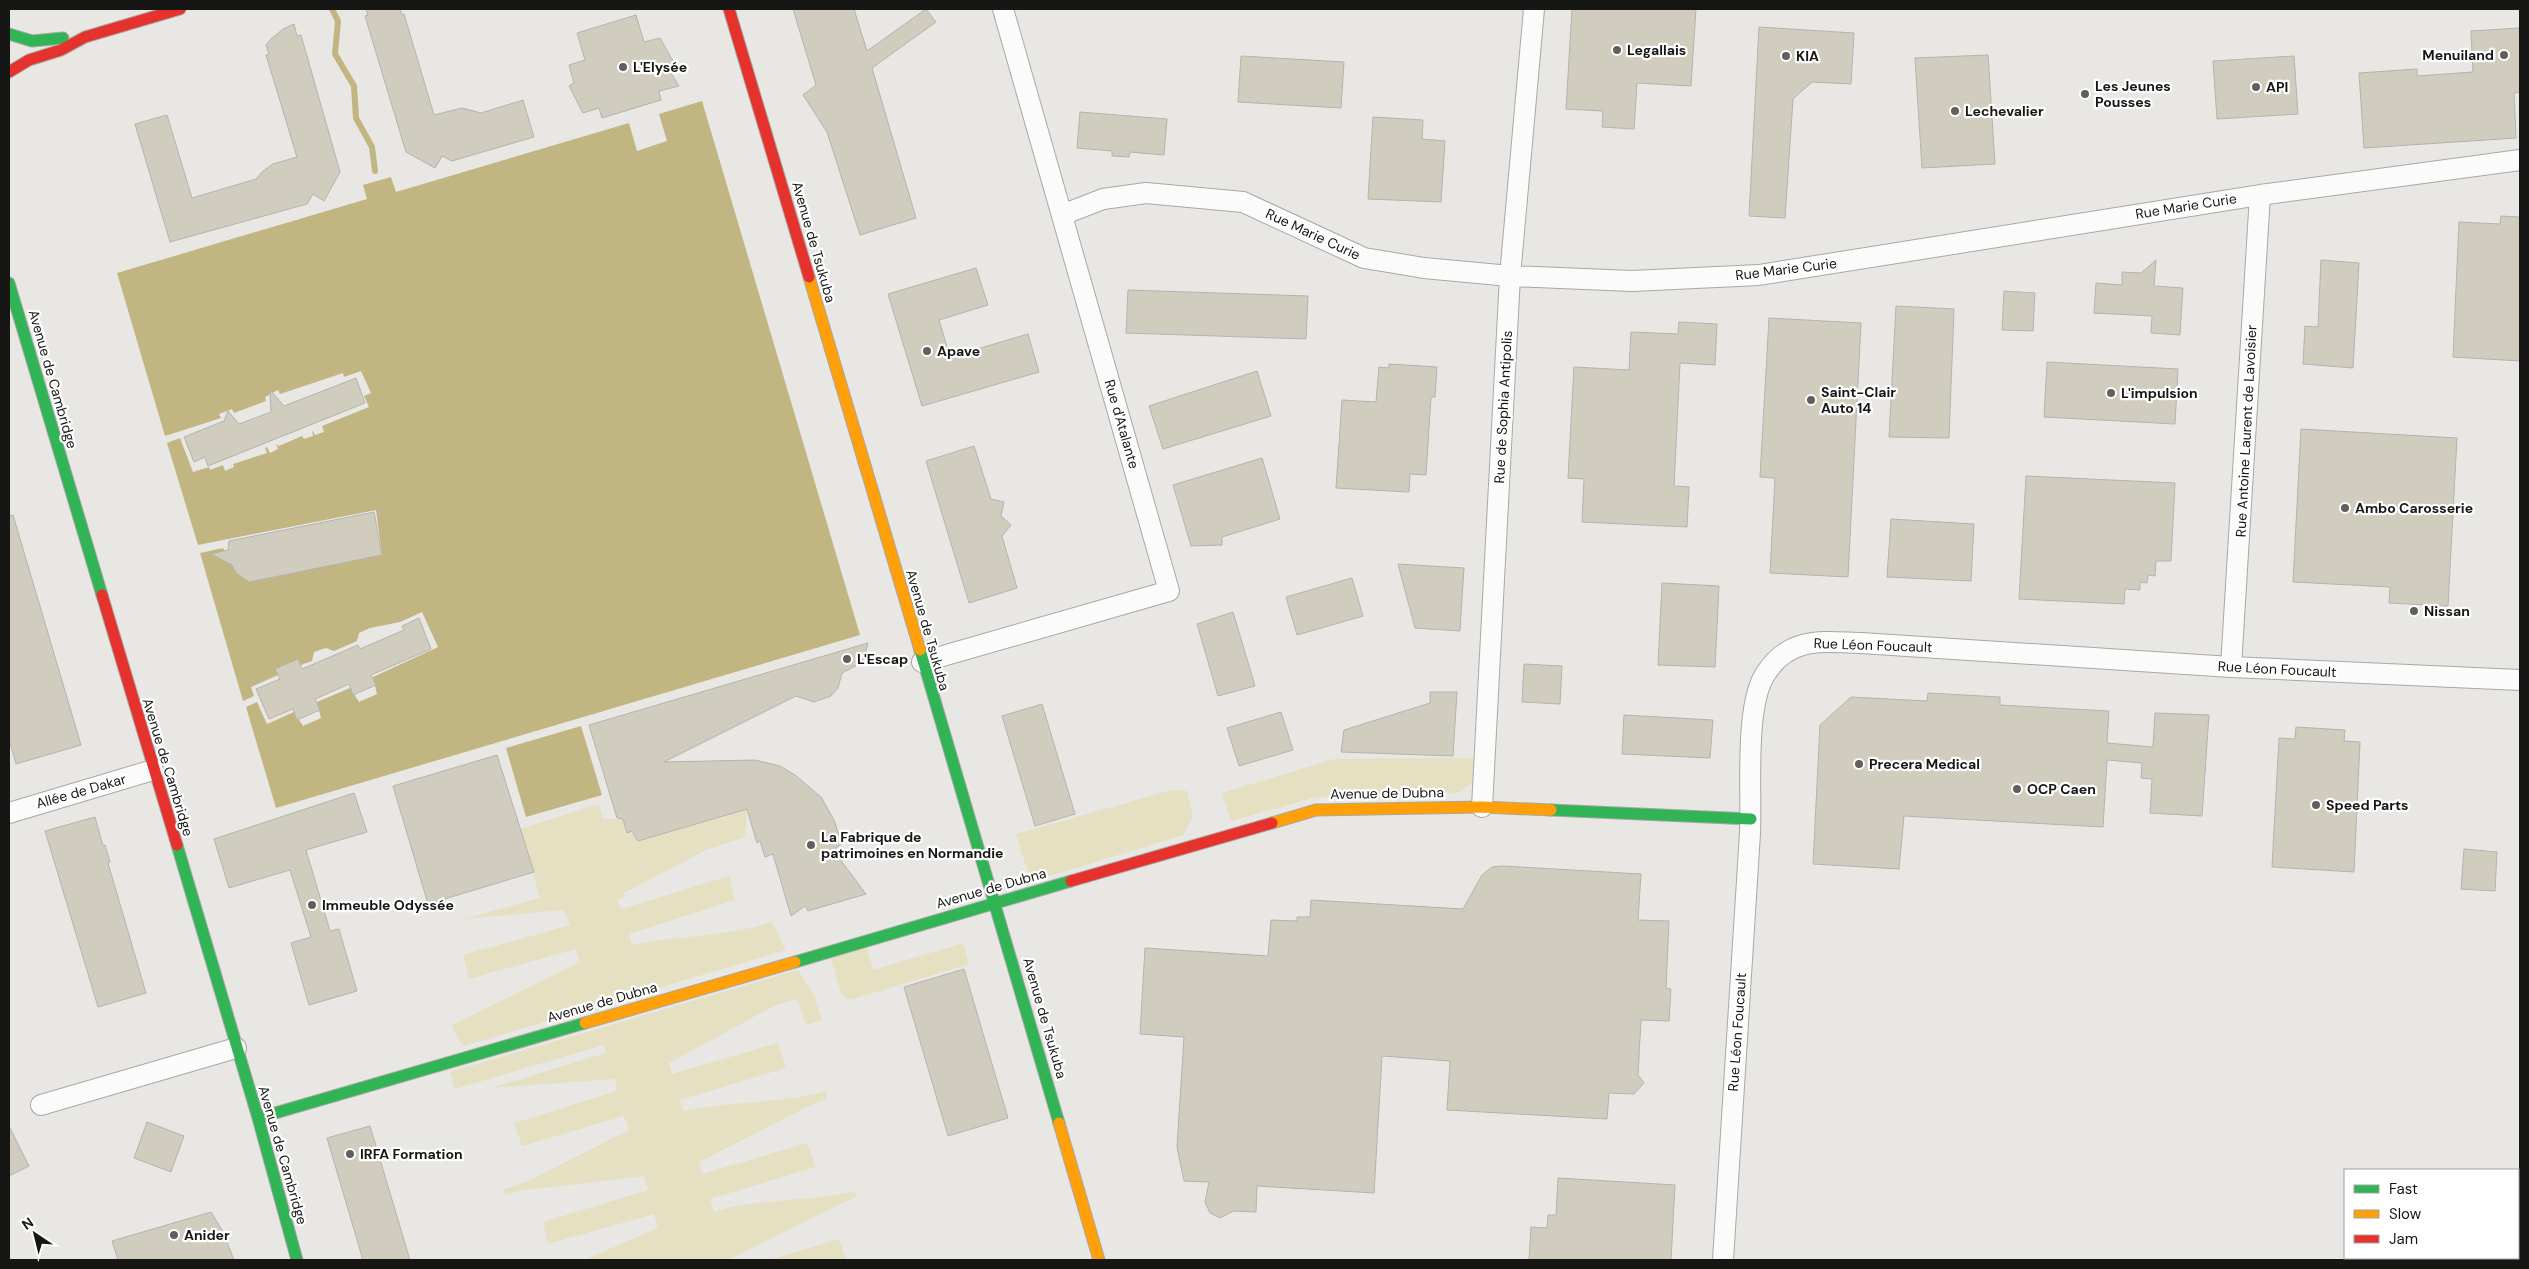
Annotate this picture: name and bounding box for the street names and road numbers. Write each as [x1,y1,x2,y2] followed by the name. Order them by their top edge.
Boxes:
[788,179,840,305] street label: Avenue de Tsukuba
[2134,189,2238,223] street label: Rue Marie Curie
[1263,204,1363,264] street label: Rue Marie Curie
[1734,254,1838,284] street label: Rue Marie Curie
[25,308,81,450] street label: Avenue de Cambridge
[2231,324,2261,538] street label: Rue Antoine Laurent de Lavoisier
[1490,330,1516,484] street label: Rue de Sophia Antipolis
[1101,377,1143,471] street label: Rue d'Atalante
[902,567,954,693] street label: Avenue de Tsukuba
[1813,634,1933,656] street label: Rue Léon Foucault
[2217,657,2337,681] street label: Rue Léon Foucault
[138,696,198,838] street label: Avenue de Cambridge
[34,770,128,812] street label: Allée de Dakar
[1330,783,1444,803] street label: Avenue de Dubna
[934,864,1048,912] street label: Avenue de Dubna
[1019,955,1071,1081] street label: Avenue de Tsukuba
[1724,972,1750,1092] street label: Rue Léon Foucault
[545,978,659,1026] street label: Avenue de Dubna
[255,1084,311,1226] street label: Avenue de Cambridge

